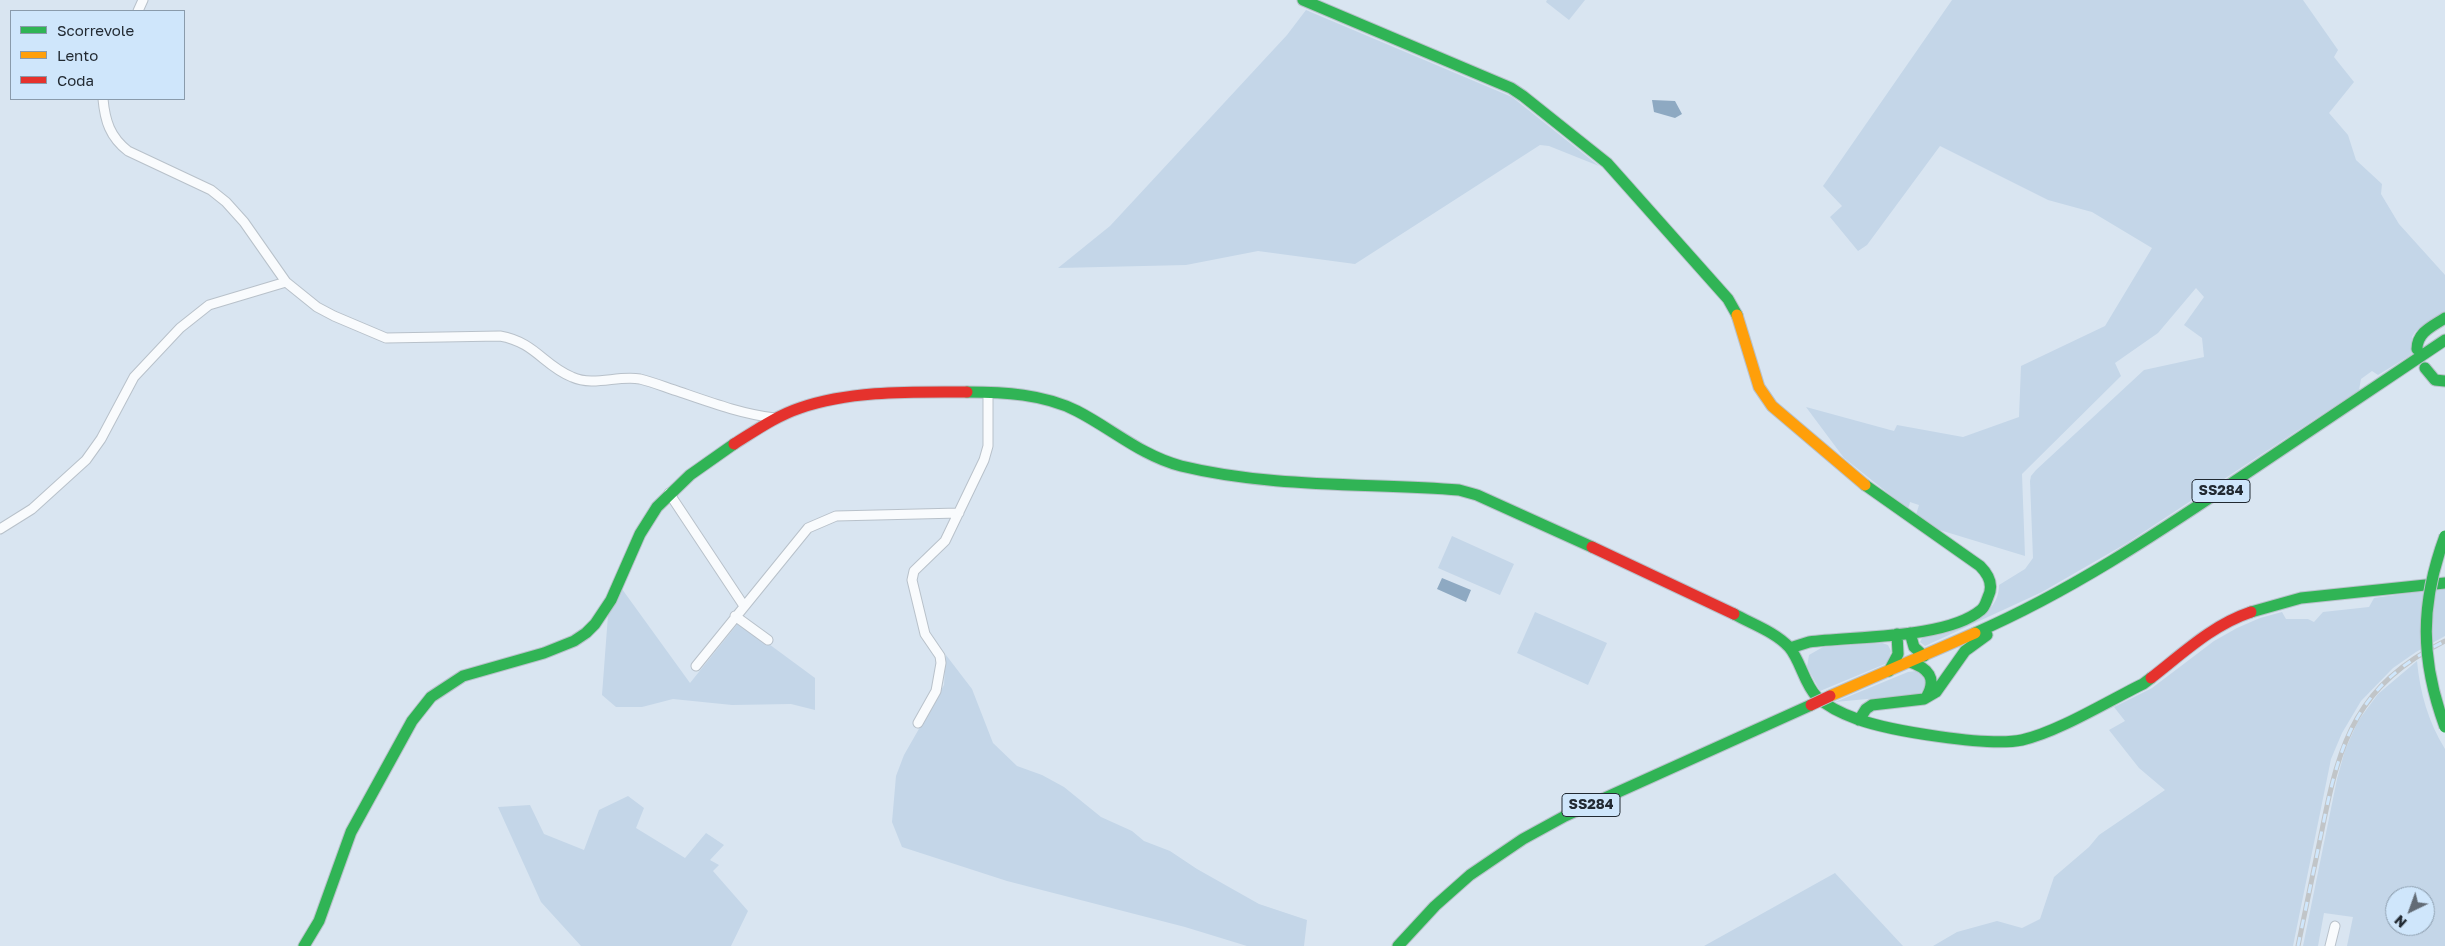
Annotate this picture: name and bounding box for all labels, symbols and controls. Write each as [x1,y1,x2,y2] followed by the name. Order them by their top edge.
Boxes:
[10,10,185,100] legend
[57,21,134,39] text: Scorrevole
[57,46,98,64] text: Lento
[57,71,94,89] text: Coda
[2192,480,2250,502] road number: SS284
[1562,794,1620,816] road number: SS284
[2385,886,2435,936] north arrow
[2391,912,2410,932] text: N

